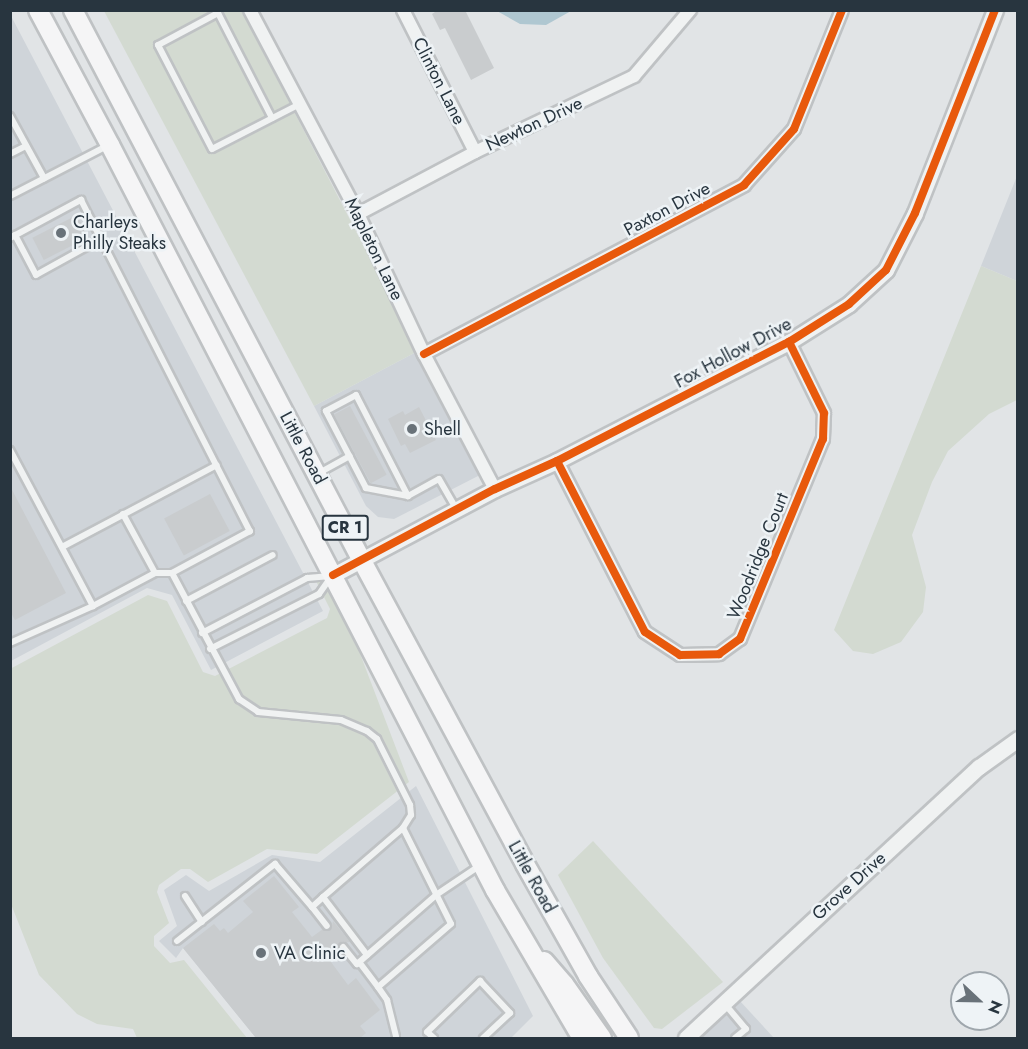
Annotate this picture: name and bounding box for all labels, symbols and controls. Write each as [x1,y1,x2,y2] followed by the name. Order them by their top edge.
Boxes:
[408,34,470,128] street label: Clinton Lane
[482,92,586,156] street label: Newton Drive
[620,177,714,241] street label: Paxton Drive
[340,194,408,304] street label: Mapleton Lane
[73,212,166,254] place label: Charleys Philly Steaks
[54,226,68,240] marker: Charleys Philly Steaks
[671,313,795,393] street label: Fox Hollow Drive
[275,408,331,488] street label: Little Road
[424,418,461,440] place label: Shell
[405,422,419,436] marker: Shell
[723,490,793,622] street label: Woodridge Court
[321,515,369,541] road number: CR 1
[503,837,561,917] street label: Little Road
[808,847,890,925] street label: Grove Drive
[274,942,345,964] place label: VA Clinic
[252,944,270,962] marker: VA Clinic
[950,971,1010,1031] north arrow
[982,997,1008,1017] text: N

